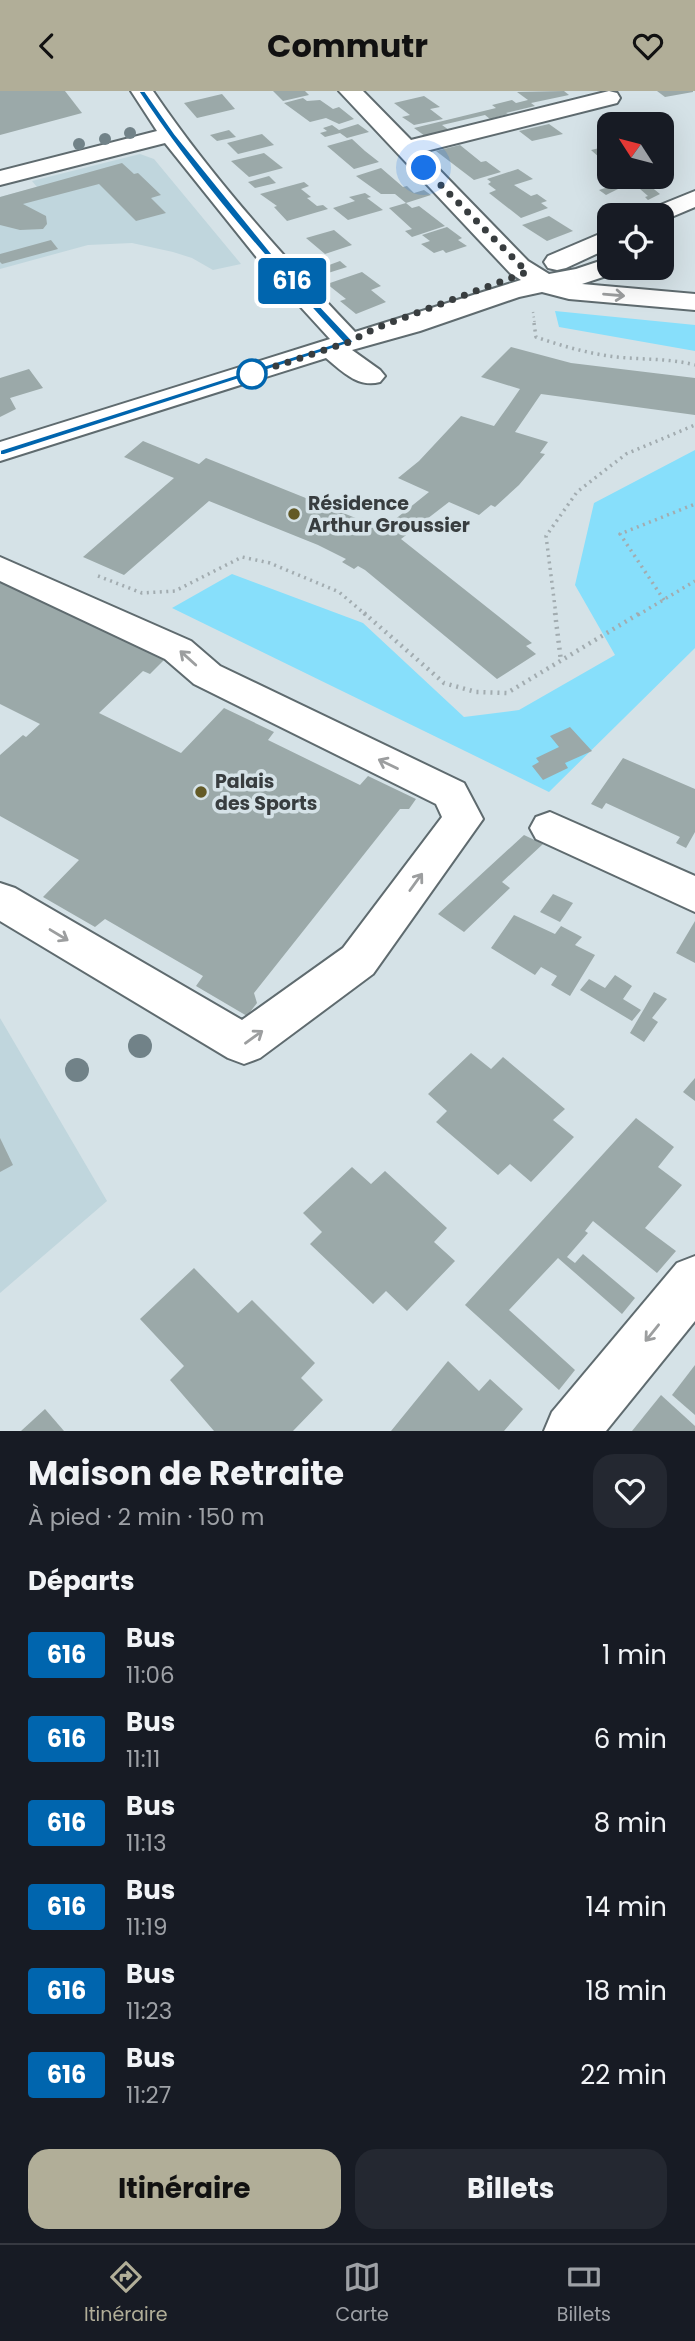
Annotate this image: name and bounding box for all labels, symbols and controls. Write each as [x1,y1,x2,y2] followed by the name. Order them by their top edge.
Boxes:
[267,23,428,68] text: Commutr
[28,27,66,65] icon: back
[629,27,667,65] icon: heart
[597,112,674,189] north arrow
[597,112,674,280] map controls
[406,150,441,185] your location
[597,203,674,280] button: locate
[252,258,332,304] line badge: 616
[272,264,312,297] text: 616
[602,289,625,302] one-way arrow
[237,359,267,389] unlabelled marker
[308,490,470,539] place label: Résidence Arthur Groussier
[286,506,302,522] marker: Résidence Arthur Groussier
[180,650,197,667] one-way arrow
[378,757,399,771] one-way arrow
[215,768,317,817] place label: Palais des Sports
[193,784,209,800] marker: Palais des Sports
[409,873,424,892] one-way arrow
[48,928,68,942] one-way arrow
[244,1030,263,1044] one-way arrow
[644,1324,659,1342] one-way arrow
[28,1450,344,1497] text: Maison de Retraite
[593,1454,667,1528] button: heart
[28,1501,265,1533] text: À pied · 2 min · 150 m
[28,1563,134,1599] text: Départs
[126,1620,175,1656] text: Bus
[602,1637,667,1673] text: 1 min
[47,1638,86,1671] text: 616
[126,1659,175,1691] text: 11:06
[126,1704,175,1740] text: Bus
[594,1721,667,1757] text: 6 min
[47,1722,86,1755] text: 616
[126,1743,160,1775] text: 11:11
[126,1788,175,1824] text: Bus
[594,1805,667,1841] text: 8 min
[47,1806,86,1839] text: 616
[126,1827,167,1859] text: 11:13
[126,1872,175,1908] text: Bus
[586,1889,667,1925] text: 14 min
[47,1890,86,1923] text: 616
[126,1911,167,1943] text: 11:19
[126,1956,175,1992] text: Bus
[586,1973,667,2009] text: 18 min
[47,1974,86,2007] text: 616
[126,1995,172,2027] text: 11:23
[126,2040,175,2076] text: Bus
[580,2057,667,2093] text: 22 min
[47,2058,86,2091] text: 616
[126,2079,171,2111] text: 11:27
[28,2149,341,2229] button: Itinéraire
[355,2149,667,2229] button: Billets
[84,2258,168,2329] tab: Itinéraire
[336,2258,389,2329] tab: Carte
[557,2258,611,2329] tab: Billets

